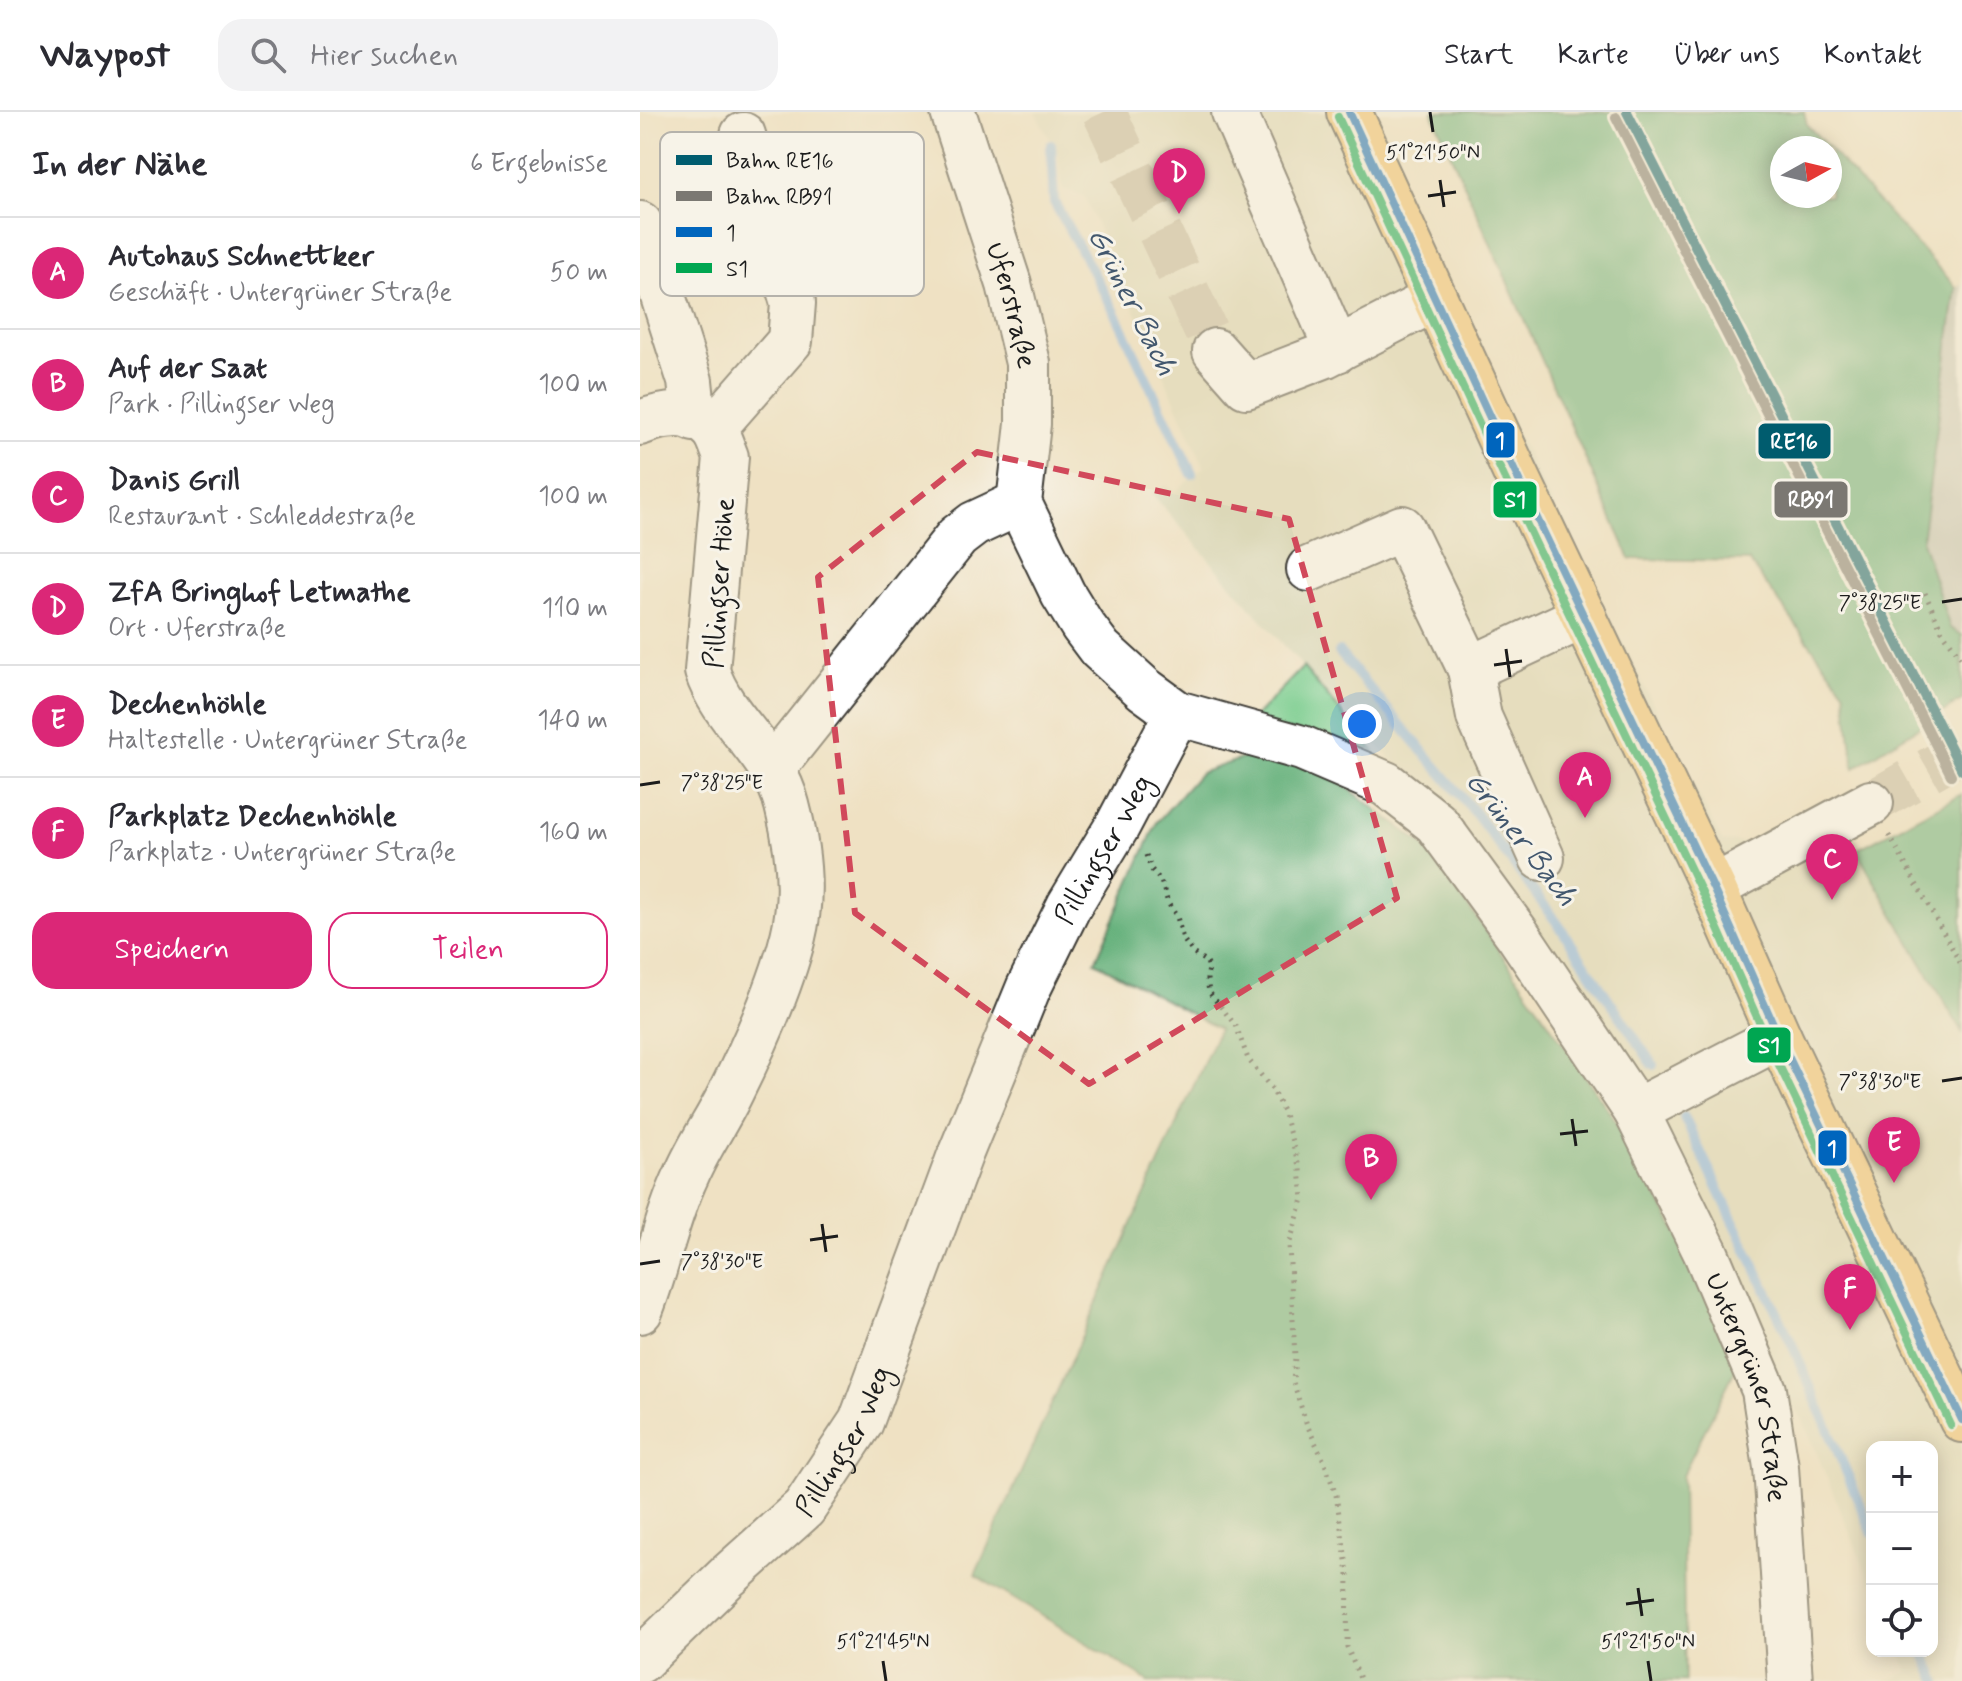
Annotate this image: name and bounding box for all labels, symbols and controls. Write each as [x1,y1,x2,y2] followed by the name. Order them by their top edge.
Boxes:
[218,19,778,91] search box
[40,31,170,80] text: Waypost
[246,33,290,77] icon: search
[310,36,458,75] text: Hier suchen
[1444,37,1513,74] text: Start
[1557,37,1629,74] text: Karte
[1673,37,1780,74] text: Über uns
[1824,37,1922,74] text: Kontakt
[660,132,924,296] legend
[1770,136,1842,208] north arrow
[1386,140,1480,167] text: 51°21'50"N
[32,142,207,187] text: In der Nähe
[470,147,608,181] text: 6 Ergebnisse
[726,148,834,176] text: Bahn RE16
[1153,148,1205,214] pin: D
[726,184,832,212] text: Bahn RB91
[726,220,736,248] text: 1
[1078,221,1186,382] water label: Grüner Bach
[108,237,374,276] text: Autohaus Schnettker
[976,238,1045,372] street label: Uferstraße
[49,256,67,290] text: A
[550,256,608,290] text: 50 m
[726,256,748,284] text: S1
[108,276,452,310] text: Geschäft · Untergrüner Straße
[108,349,267,388] text: Auf der Saat
[50,368,66,402] text: B
[538,368,608,402] text: 100 m
[108,388,335,422] text: Park · Pillingser Weg
[1485,421,1516,459] line badge: 1
[1757,422,1832,460] line badge: RE16
[1495,428,1505,456] text: 1
[1770,429,1818,457] text: RE16
[108,461,240,500] text: Danis Grill
[49,480,67,514] text: C
[538,480,608,514] text: 100 m
[1492,480,1538,519] line badge: S1
[1773,480,1849,519] line badge: RB91
[1504,487,1526,515] text: S1
[1788,487,1834,515] text: RB91
[696,496,748,670] street label: Pillingser Höhe
[108,500,416,534] text: Restaurant · Schleddestraße
[108,573,411,612] text: ZfA Bringhof Letmathe
[1839,590,1921,617] text: 7°38'25"E
[49,592,67,626] text: D
[542,592,608,626] text: 110 m
[108,612,286,646] text: Ort · Uferstraße
[108,685,267,724] text: Dechenhöhle
[50,704,66,738] text: E
[537,704,608,738] text: 140 m
[1342,704,1382,744] your location
[108,724,467,758] text: Haltestelle · Untergrüner Straße
[1559,752,1611,818] pin: A
[1456,764,1586,914] water label: Grüner Bach
[1047,769,1164,931] street label: Pillingser Weg
[681,770,763,797] text: 7°38'25"E
[108,797,397,836] text: Parkplatz Dechenhöhle
[51,816,65,850] text: F
[539,816,608,850] text: 160 m
[1806,834,1858,900] pin: C
[108,836,456,870] text: Parkplatz · Untergrüner Straße
[32,912,312,989] button: Speichern
[328,912,608,989] button: Teilen
[1746,1026,1792,1064] line badge: S1
[1758,1033,1780,1061] text: S1
[1839,1069,1921,1096] text: 7°38'30"E
[1868,1117,1920,1183] pin: E
[1817,1129,1848,1167] line badge: 1
[1345,1134,1397,1200] pin: B
[1827,1136,1837,1164] text: 1
[681,1249,763,1276] text: 7°38'30"E
[1824,1264,1876,1330] pin: F
[1695,1267,1794,1504] street label: Untergrüner Straße
[787,1362,903,1524] street label: Pillingser Weg
[1866,1441,1938,1657] map controls
[1866,1441,1938,1513] button: +
[1866,1513,1938,1585] button: −
[1866,1585,1938,1657] button: locate
[837,1629,929,1656] text: 51°21'45"N
[1601,1629,1695,1656] text: 51°21'50"N

